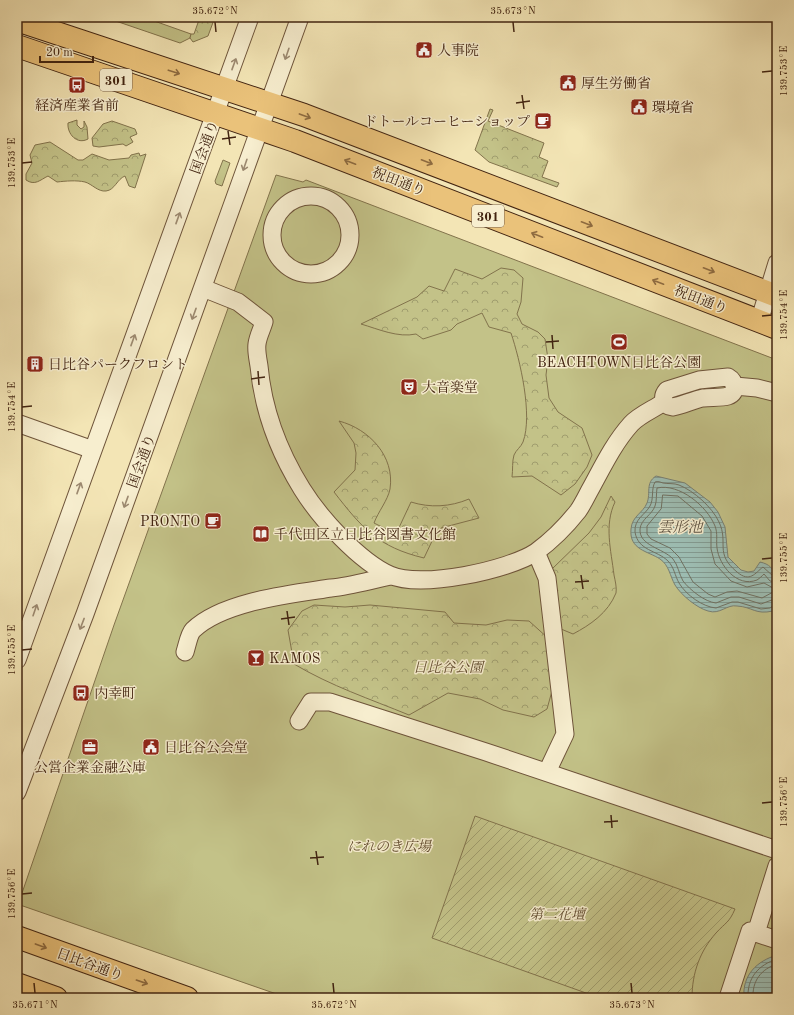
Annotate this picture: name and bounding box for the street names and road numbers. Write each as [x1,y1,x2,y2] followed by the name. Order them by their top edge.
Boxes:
[100,69,132,91] road number: 301
[188,118,221,176] street label: 国会通り
[370,164,428,199] street label: 祝田通り
[472,205,504,227] road number: 301
[672,282,730,317] street label: 祝田通り
[125,432,158,490] street label: 国会通り
[54,945,125,983] street label: 日比谷通り

